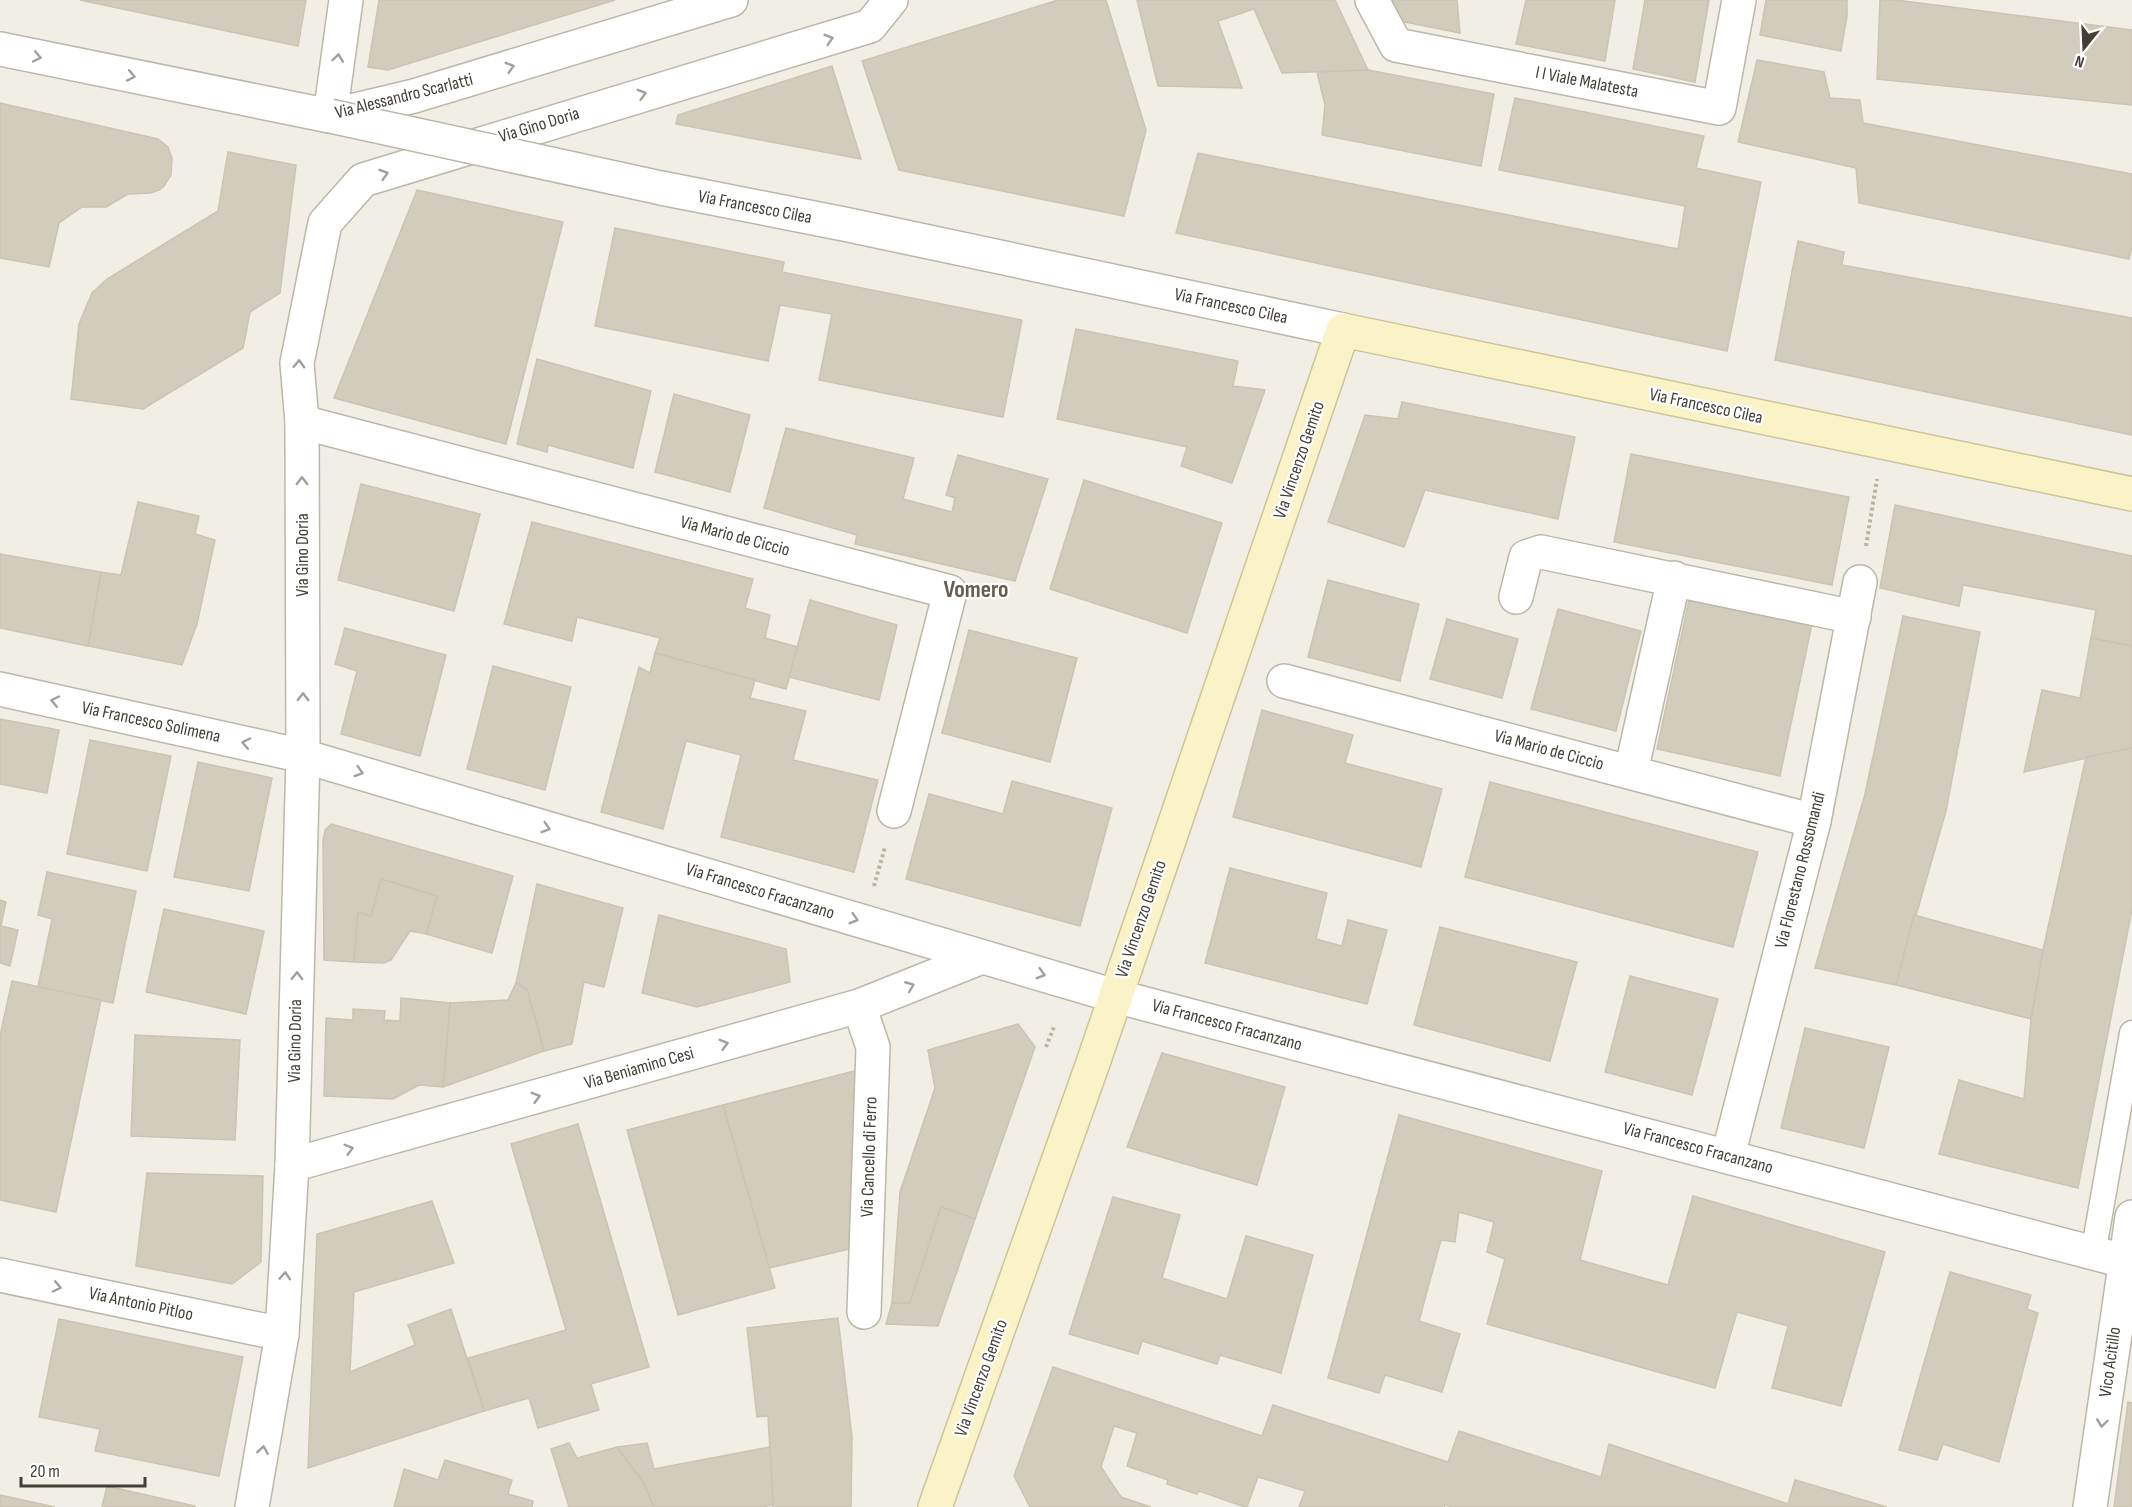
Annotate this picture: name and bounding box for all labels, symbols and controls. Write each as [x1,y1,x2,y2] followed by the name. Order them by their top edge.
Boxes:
[2054,18,2114,78] north arrow
[823,34,834,46] one-way arrow
[32,49,42,62] one-way arrow
[2073,50,2087,71] text: N
[332,54,344,63] one-way arrow
[504,62,515,74] one-way arrow
[1534,62,1640,102] street label: I I Viale Malatesta
[126,69,136,82] one-way arrow
[333,69,475,123] street label: Via Alessandro Scarlatti
[637,89,647,102] one-way arrow
[496,103,582,147] street label: Via Gino Doria
[378,168,389,181] one-way arrow
[696,186,814,228] street label: Via Francesco Cilea
[1172,284,1290,328] street label: Via Francesco Cilea
[292,359,305,368] one-way arrow
[1647,384,1765,428] street label: Via Francesco Cilea
[1269,398,1329,522] street label: Via Vincenzo Gemito
[296,477,308,486] one-way arrow
[678,511,792,561] street label: Via Mario de Ciccio
[292,513,313,597] street label: Via Gino Doria
[943,575,1009,604] district label: Vomero
[297,693,309,702] one-way arrow
[50,696,60,709] one-way arrow
[80,697,222,747] street label: Via Francesco Solimena
[1492,725,1606,775] street label: Via Mario de Ciccio
[241,737,251,750] one-way arrow
[353,765,364,777] one-way arrow
[1770,790,1830,950] street label: Via Florestano Rossomandi
[540,821,551,833] one-way arrow
[1111,857,1171,981] street label: Via Vincenzo Gemito
[683,858,837,924] street label: Via Francesco Fracanzano
[848,912,858,924] one-way arrow
[1035,967,1045,979] one-way arrow
[291,971,303,980] one-way arrow
[904,980,915,993] one-way arrow
[1150,995,1304,1055] street label: Via Francesco Fracanzano
[284,999,306,1083] street label: Via Gino Doria
[718,1039,729,1051] one-way arrow
[582,1042,696,1094] street label: Via Beniamino Cesi
[531,1091,541,1104] one-way arrow
[856,1096,882,1218] street label: Via Cancello di Ferro
[1621,1118,1775,1178] street label: Via Francesco Fracanzano
[343,1144,353,1157] one-way arrow
[279,1271,292,1280] one-way arrow
[52,1280,62,1293] one-way arrow
[87,1283,195,1325] street label: Via Antonio Pitloo
[950,1317,1012,1439] street label: Via Vincenzo Gemito
[2095,1326,2125,1398] street label: Vico Acitillo
[2096,1418,2108,1428] one-way arrow
[256,1445,268,1454] one-way arrow
[21,1450,146,1488] scale bar
[30,1461,60,1482] text: 20 m

